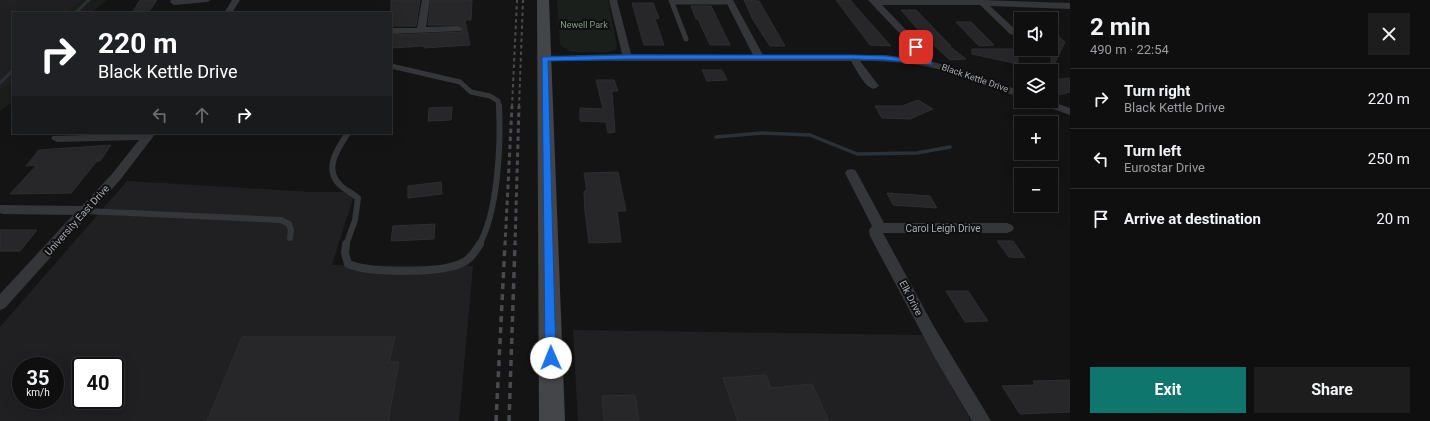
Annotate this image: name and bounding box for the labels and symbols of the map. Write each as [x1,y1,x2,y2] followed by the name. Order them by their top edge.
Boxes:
[560,20,608,30] park label: Newell Park
[899,30,933,64] pin
[940,62,1010,94] street label: Black Kettle Drive
[43,183,111,257] street label: University East Drive
[905,223,981,234] street label: Carol Leigh Drive
[897,279,925,317] street label: Elk Drive
[530,337,572,379] position arrow
[72,357,124,409] speed limit sign: 40

